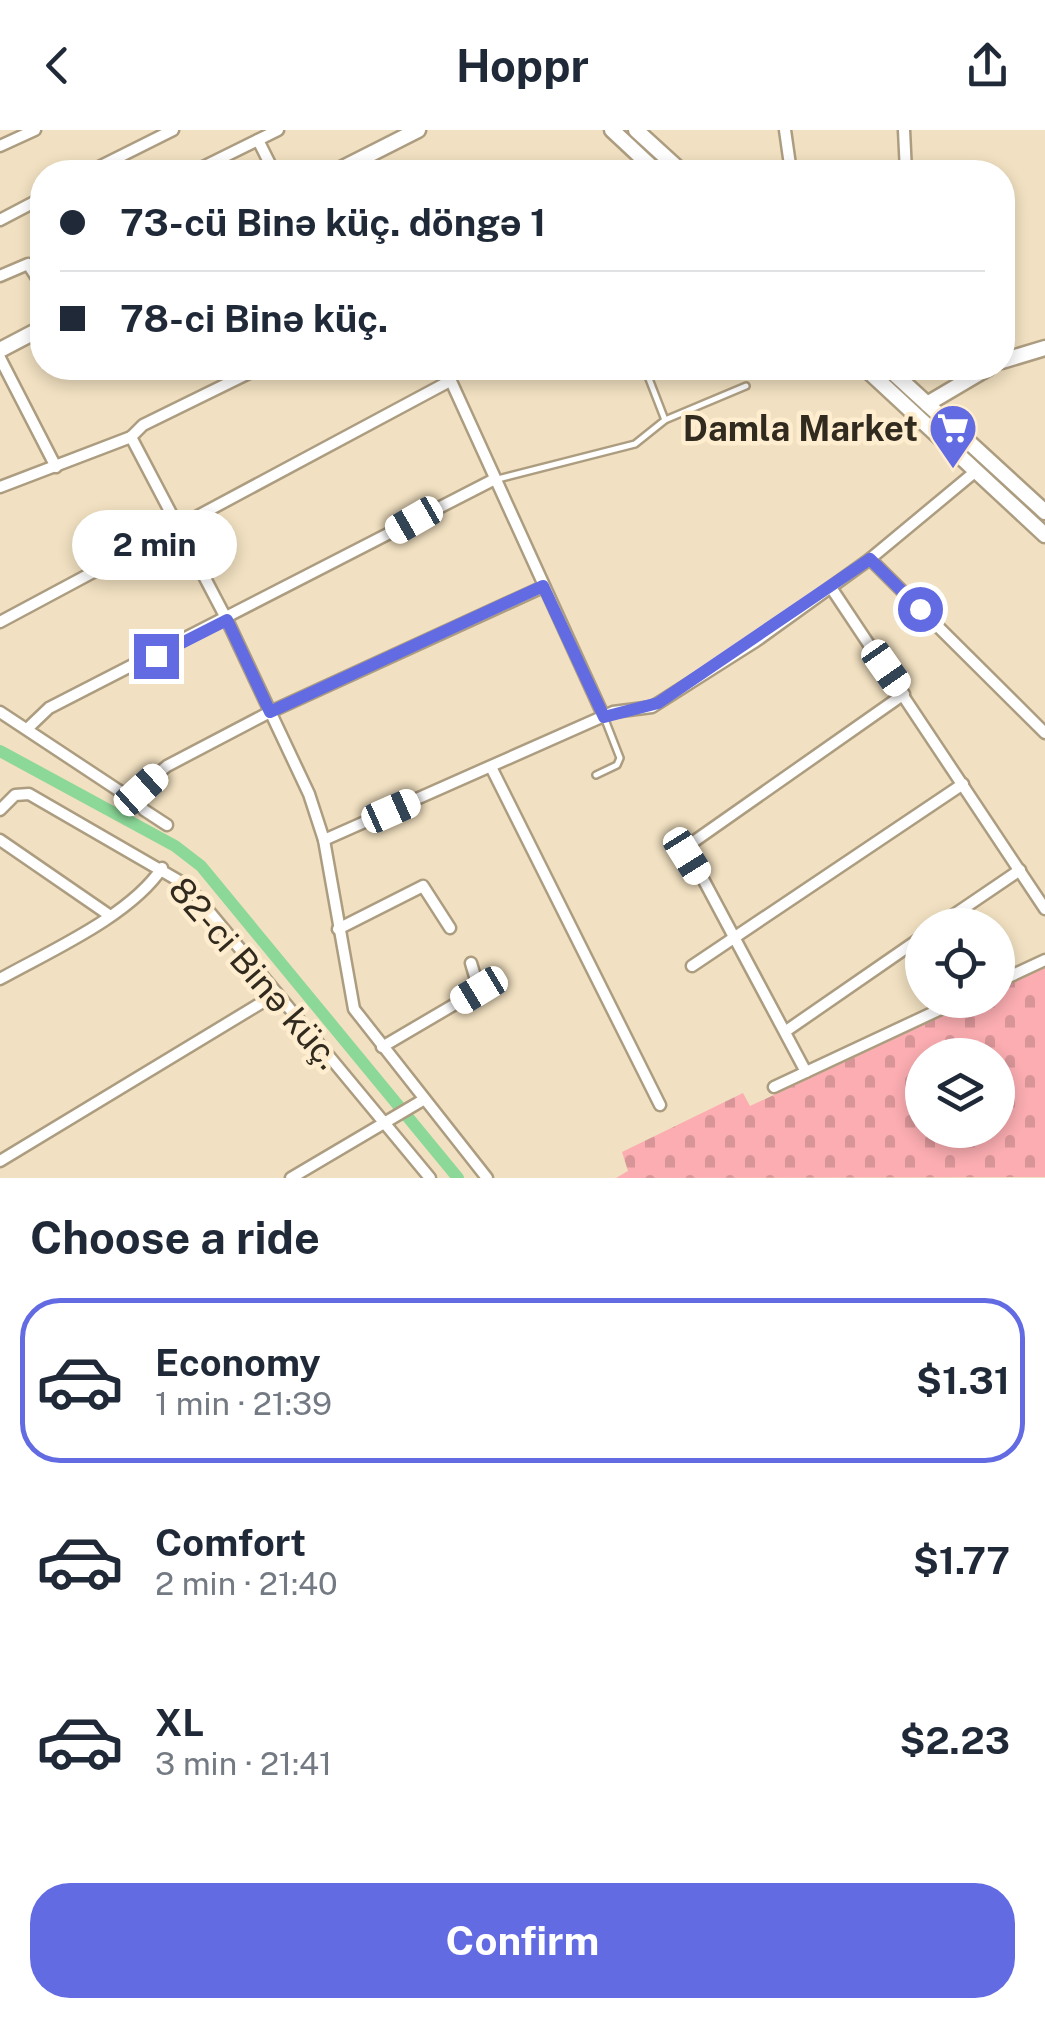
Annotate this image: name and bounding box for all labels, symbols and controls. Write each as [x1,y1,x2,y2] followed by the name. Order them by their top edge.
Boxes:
[30,38,85,93] icon: back
[960,38,1015,93] icon: share
[456,39,589,92] text: Hoppr
[120,200,546,245] text: 73-cü Binə küç. döngə 1
[120,296,388,341] text: 78-ci Binə küç.
[927,402,979,470] supermarket icon: Damla Market
[683,408,918,449] place label: Damla Market
[381,492,447,548] car
[74,511,238,581] callout: 2 min
[113,526,196,563] text: 2 min
[898,587,943,632] route start
[134,634,179,679] route end
[857,635,915,701] car
[109,759,173,821] car
[357,785,425,837] car
[658,823,716,889] car
[161,869,349,1077] street label: 82-ci Binə küç.
[905,908,1015,1148] map controls
[905,908,1015,1018] button: locate
[446,962,512,1018] car
[905,1038,1015,1148] button: layers
[30,1211,320,1264] text: Choose a ride
[35,1336,125,1426] icon: car
[155,1340,321,1385] text: Economy
[916,1358,1010,1403] text: $1.31
[155,1385,332,1422] text: 1 min · 21:39
[35,1516,125,1606] icon: car
[155,1520,306,1565] text: Comfort
[913,1538,1010,1583] text: $1.77
[155,1565,338,1602] text: 2 min · 21:40
[35,1696,125,1786] icon: car
[155,1700,204,1745] text: XL
[900,1718,1010,1763] text: $2.23
[155,1745,332,1782] text: 3 min · 21:41
[30,1883,1015,1998] button: Confirm

